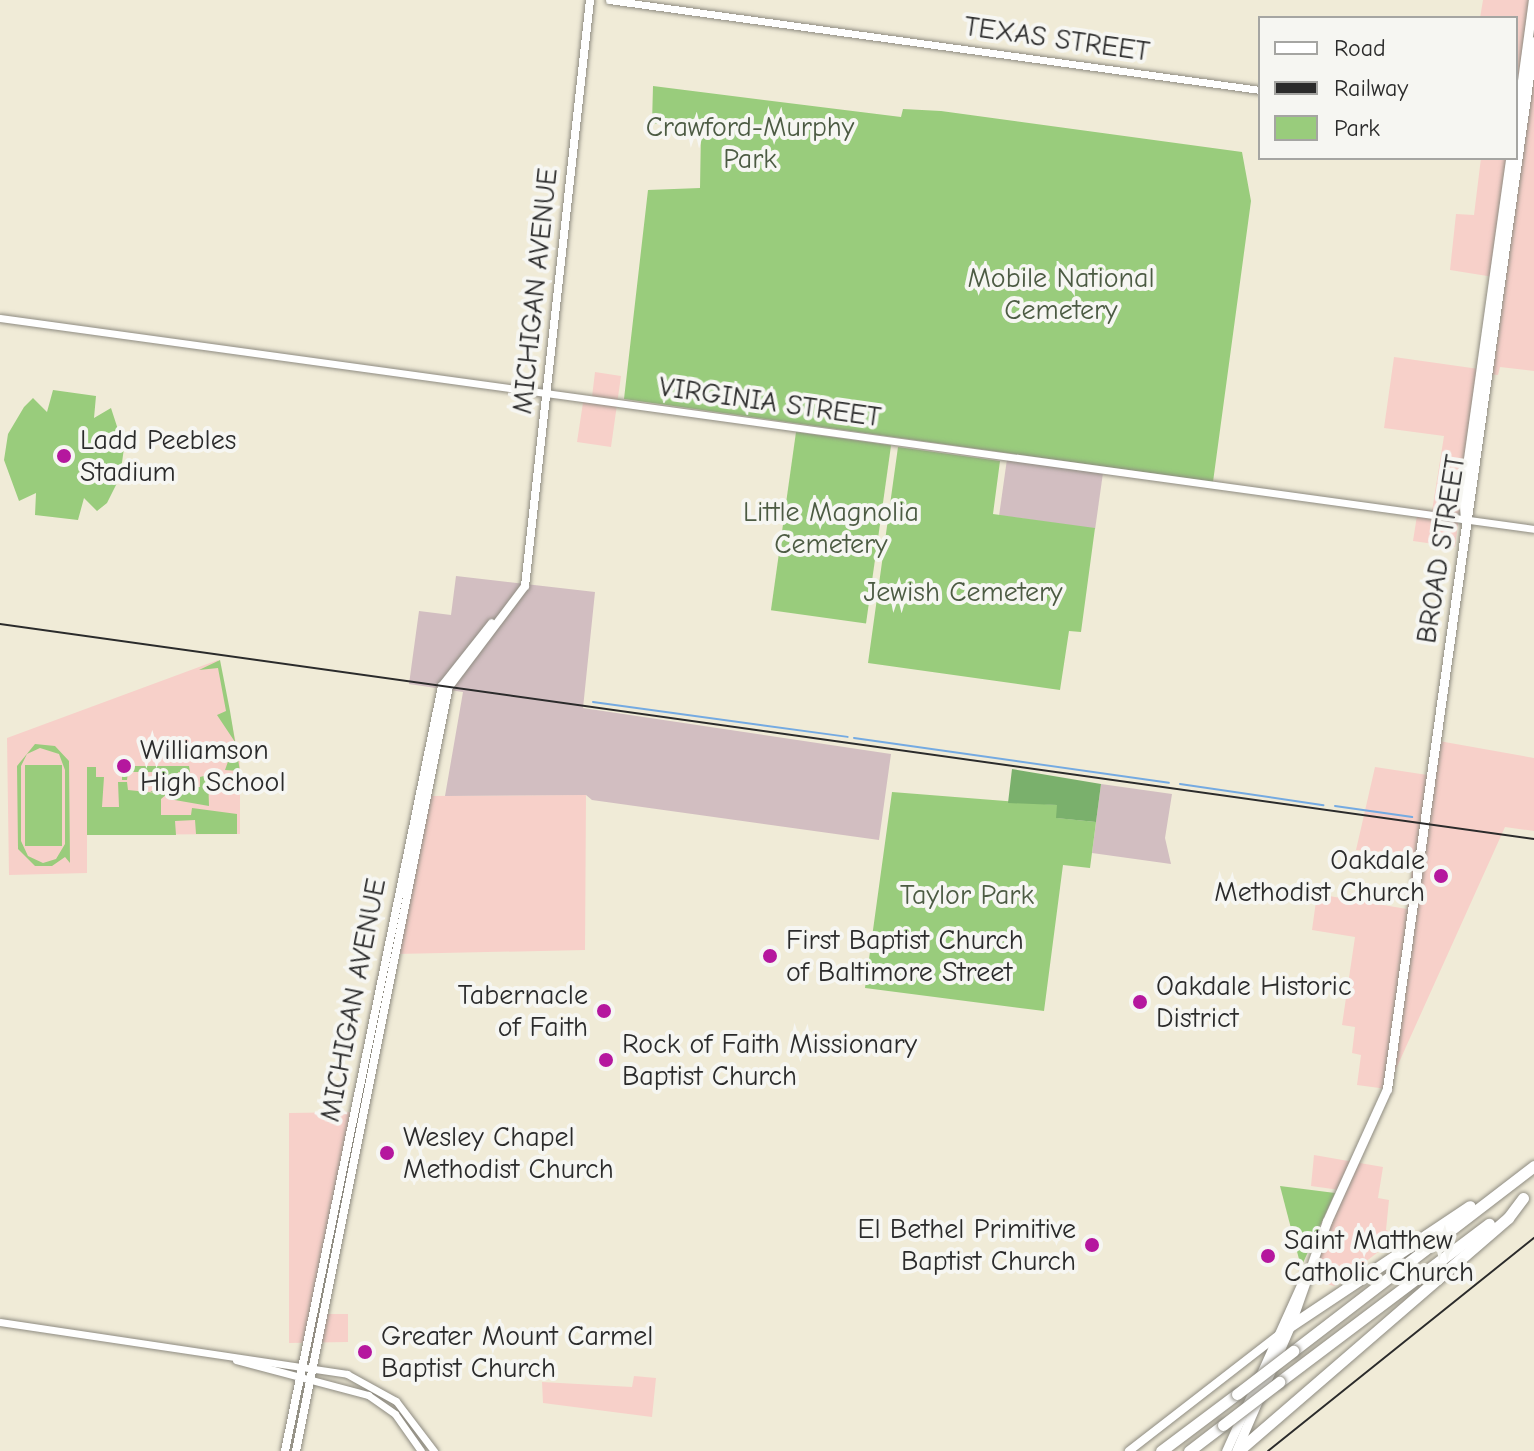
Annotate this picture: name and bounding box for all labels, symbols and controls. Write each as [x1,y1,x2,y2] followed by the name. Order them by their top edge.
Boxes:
[962,9,1152,69] street label: TEXAS STREET
[1258,16,1518,160] legend
[1334,34,1386,62] text: Road
[1334,74,1408,102] text: Railway
[646,110,854,176] park label: Crawford-Murphy Park
[1334,114,1380,142] text: Park
[505,166,565,416] street label: MICHIGAN AVENUE
[967,261,1155,327] park label: Mobile National Cemetery
[657,370,883,434] street label: VIRGINIA STREET
[80,423,236,489] place label: Ladd Peebles Stadium
[55,447,73,465] marker: Ladd Peebles Stadium
[1410,452,1472,646] street label: BROAD STREET
[743,495,919,561] park label: Little Magnolia Cemetery
[863,575,1063,609] park label: Jewish Cemetery
[140,733,286,799] place label: Williamson High School
[115,757,133,775] marker: Williamson High School
[1214,843,1425,909] place label: Oakdale Methodist Church
[1432,867,1450,885] marker: Oakdale Methodist Church
[313,876,393,1124] street label: MICHIGAN AVENUE
[900,878,1034,912] park label: Taylor Park
[786,923,1024,989] place label: First Baptist Church of Baltimore Street
[761,947,779,965] marker: First Baptist Church of Baltimore Street
[1156,969,1351,1035] place label: Oakdale Historic District
[458,978,588,1044] place label: Tabernacle of Faith
[1131,993,1149,1011] marker: Oakdale Historic District
[595,1002,613,1020] marker: Tabernacle of Faith
[622,1027,917,1093] place label: Rock of Faith Missionary Baptist Church
[597,1051,615,1069] marker: Rock of Faith Missionary Baptist Church
[403,1120,614,1186] place label: Wesley Chapel Methodist Church
[378,1144,396,1162] marker: Wesley Chapel Methodist Church
[858,1212,1076,1278] place label: El Bethel Primitive Baptist Church
[1284,1223,1474,1289] place label: Saint Matthew Catholic Church
[1083,1236,1101,1254] marker: El Bethel Primitive Baptist Church
[1259,1247,1277,1265] marker: Saint Matthew Catholic Church
[381,1319,653,1385] place label: Greater Mount Carmel Baptist Church
[356,1343,374,1361] marker: Greater Mount Carmel Baptist Church

